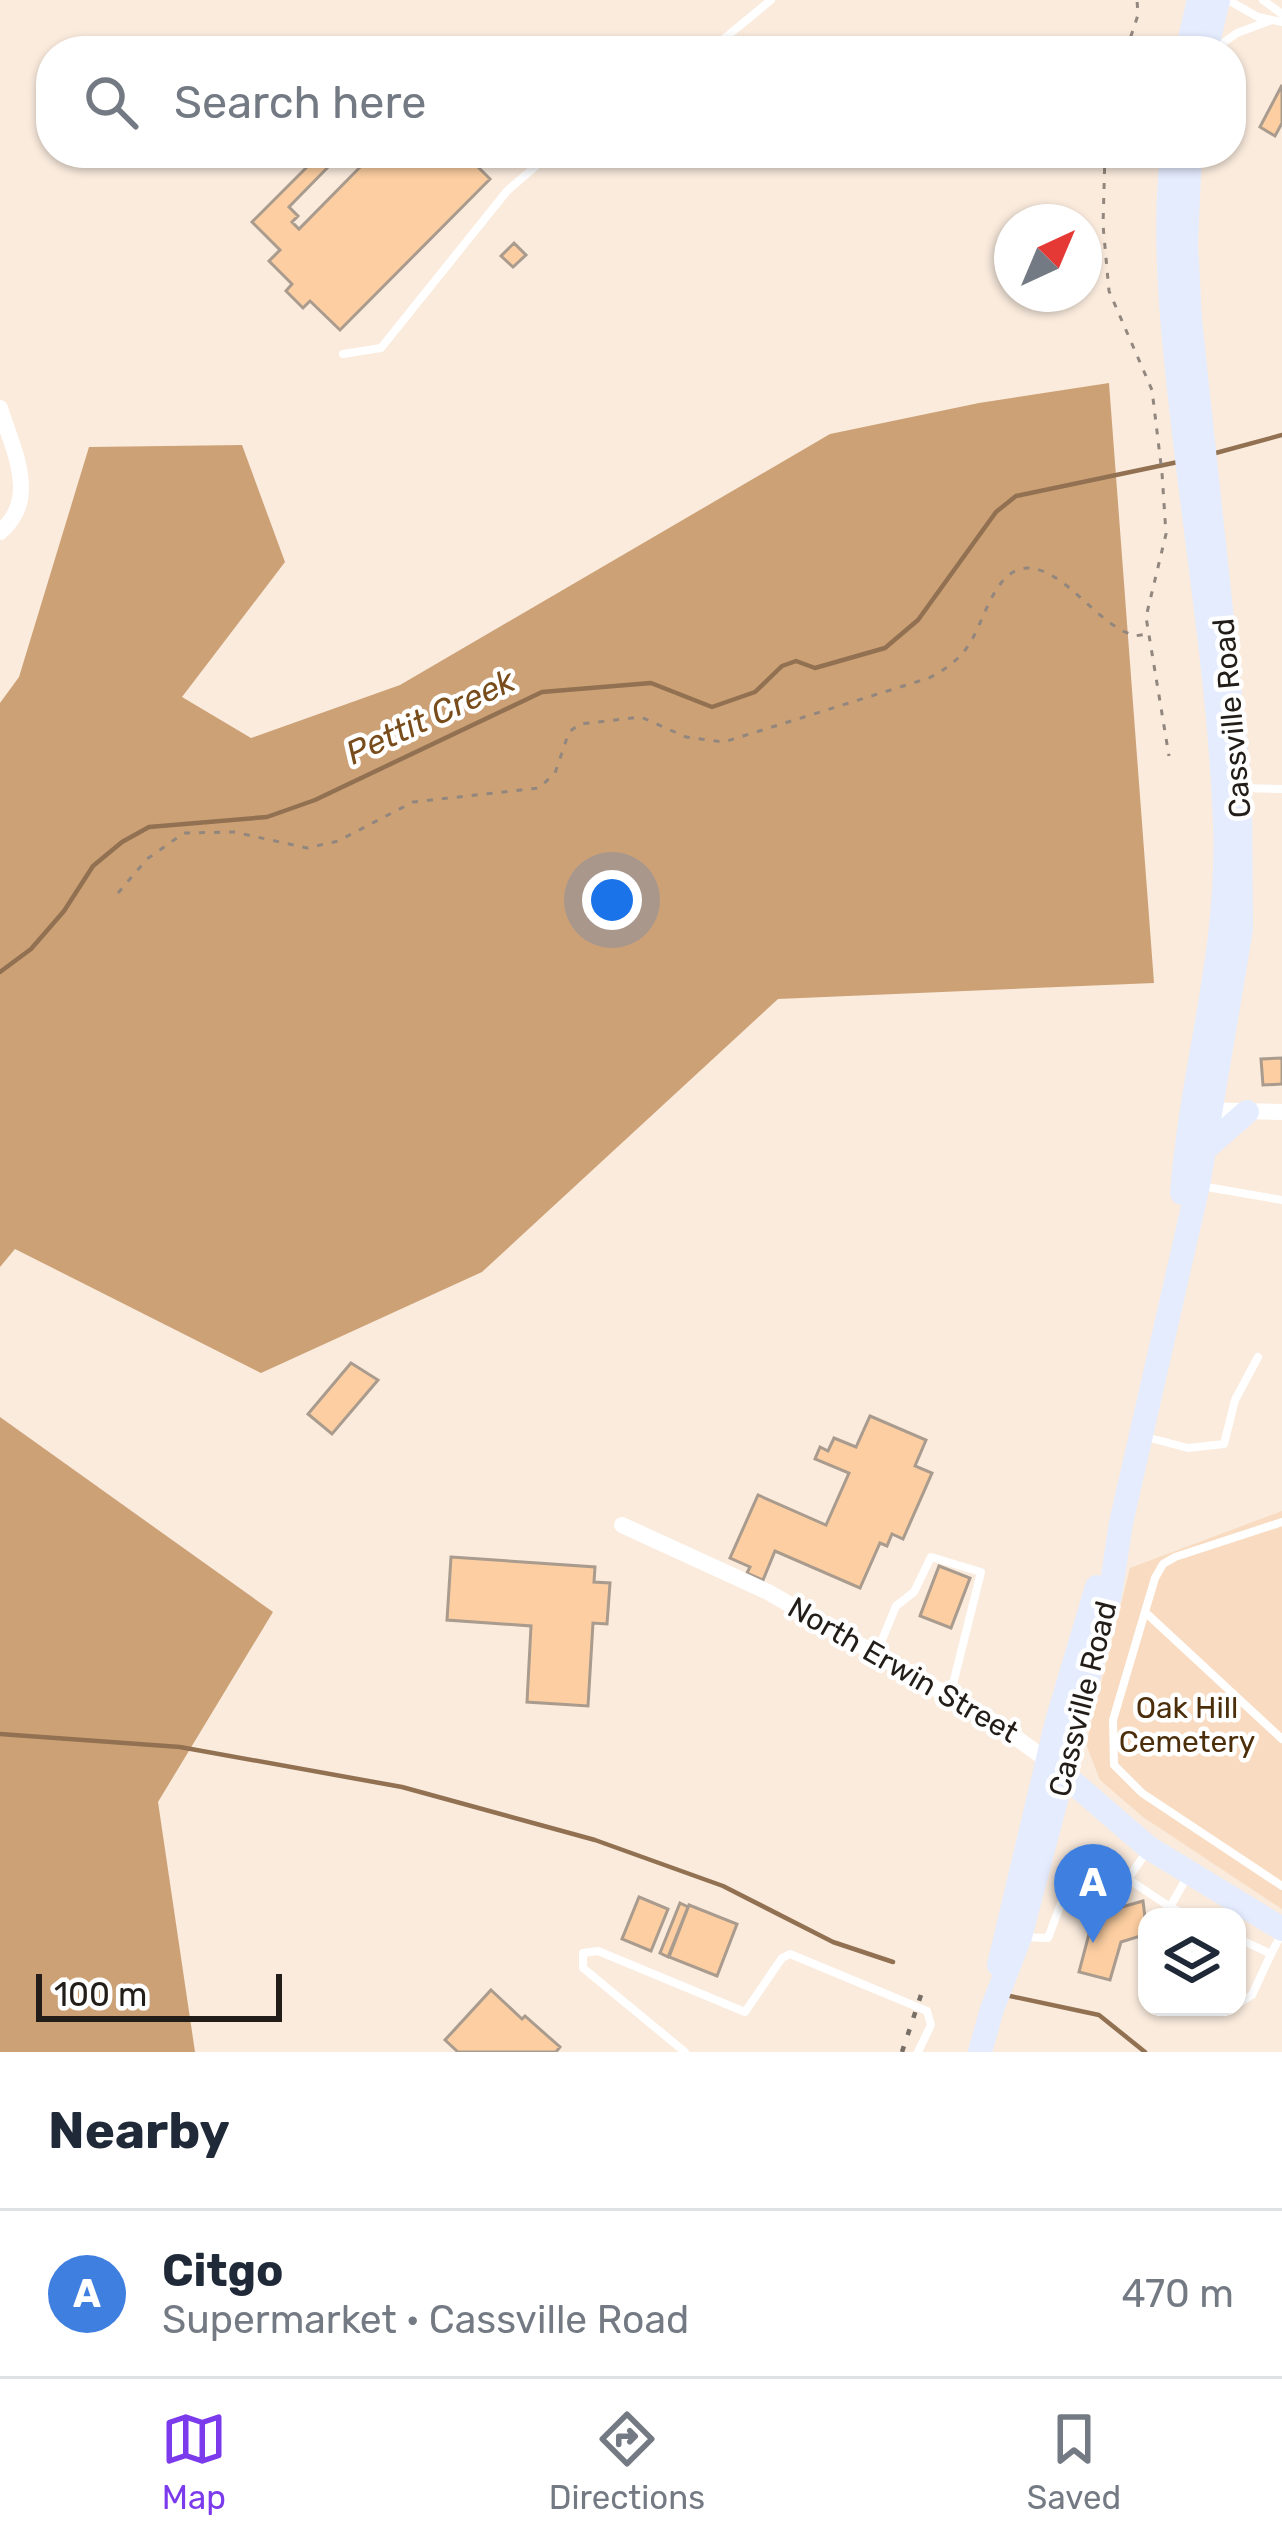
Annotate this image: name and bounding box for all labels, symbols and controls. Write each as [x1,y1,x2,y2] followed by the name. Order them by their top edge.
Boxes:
[36,36,1246,168] search box
[78,69,144,135] icon: search
[174,76,426,129] text: Search here
[994,204,1102,312] north arrow
[1205,617,1259,819] street label: Cassville Road
[340,660,522,773] water label: Pettit Creek
[582,870,642,930] your location
[781,1589,1025,1751] street label: North Erwin Street
[1041,1597,1125,1801] street label: Cassville Road
[1119,1690,1255,1760] park label: Oak Hill Cemetery
[1054,1844,1132,1943] pin: A
[1138,1908,1246,2016] map controls
[1138,1908,1246,2016] button: layers
[36,1968,282,2021] scale bar
[54,1975,147,2014] text: 100 m
[48,2100,230,2161] text: Nearby
[162,2244,284,2297] text: Citgo
[73,2271,101,2317] text: A
[1121,2271,1234,2317] text: 470 m
[162,2297,689,2343] text: Supermarket · Cassville Road
[161,2406,227,2517] tab: Map
[549,2406,705,2517] tab: Directions
[1027,2406,1121,2517] tab: Saved

